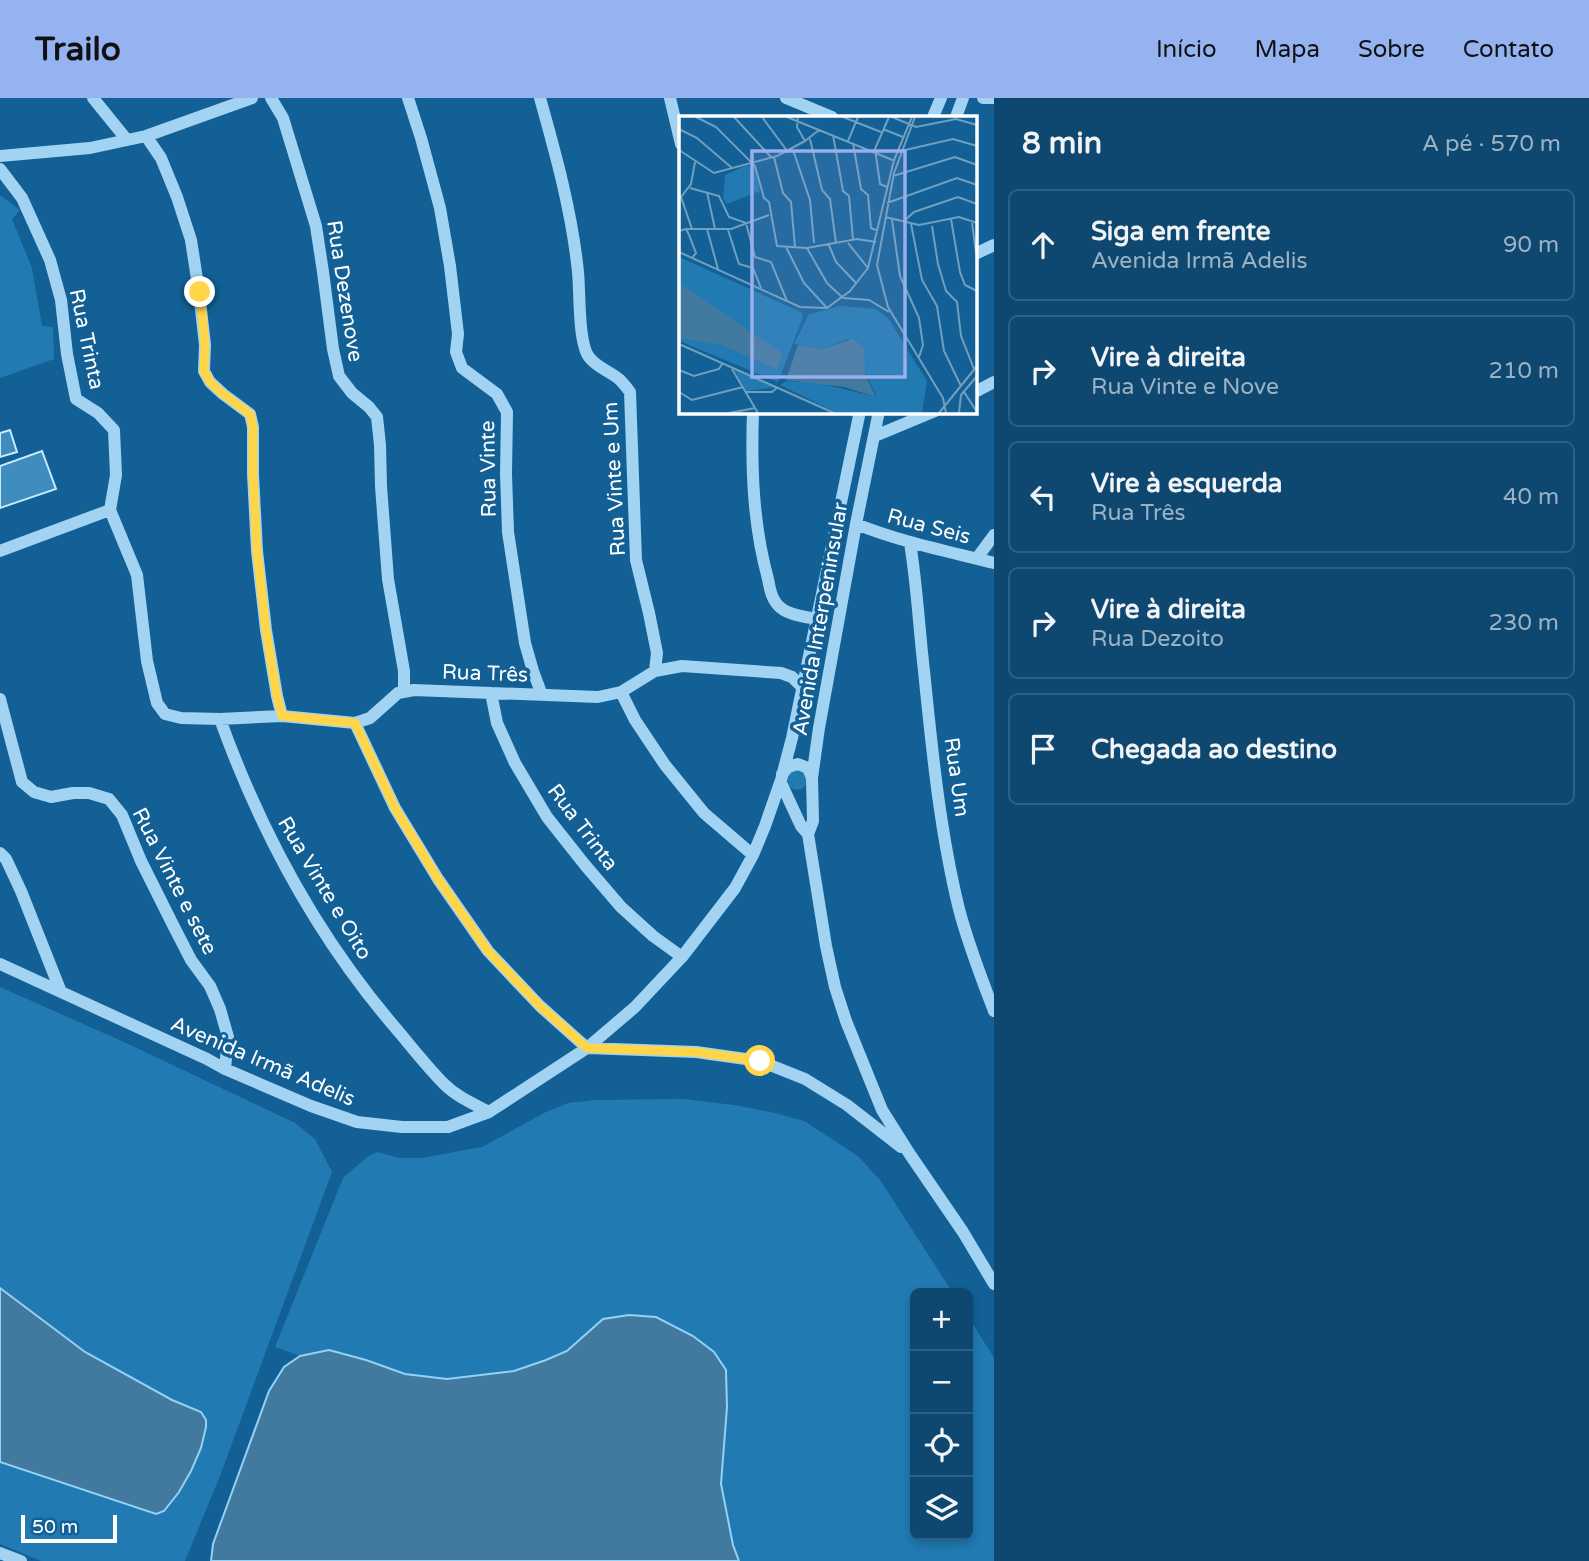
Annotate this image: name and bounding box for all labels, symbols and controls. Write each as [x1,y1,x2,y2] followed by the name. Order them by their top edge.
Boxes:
[35,30,121,69] text: Trailo
[1156,35,1217,64] text: Início
[1255,35,1320,64] text: Mapa
[1358,35,1425,64] text: Sobre
[1463,35,1554,64] text: Contato
[679,116,976,413] inset map
[1022,125,1102,162] text: 8 min
[1422,130,1561,158] text: A pé · 570 m
[1091,216,1271,247] text: Siga em frente
[321,219,368,364] street label: Rua Dezenove
[1024,226,1062,264] icon: ahead
[1503,231,1559,259] text: 90 m
[1091,247,1308,275] text: Avenida Irmã Adelis
[184,276,215,307] route end
[64,287,109,392] street label: Rua Trinta
[1091,342,1246,373] text: Vire à direita
[1024,352,1062,390] icon: right
[1489,357,1559,385] text: 210 m
[1091,373,1279,401] text: Rua Vinte e Nove
[598,401,631,557] street label: Rua Vinte e Um
[475,420,502,518] street label: Rua Vinte
[1091,468,1282,499] text: Vire à esquerda
[1024,478,1062,516] icon: left
[1503,483,1559,511] text: 40 m
[1091,499,1185,527] text: Rua Três
[788,501,853,738] street label: Avenida Interpeninsular
[885,503,973,550] street label: Rua Seis
[1091,594,1246,625] text: Vire à direita
[1024,604,1062,642] icon: right
[1489,609,1559,637] text: 230 m
[1091,625,1224,653] text: Rua Dezoito
[441,660,529,687] street label: Rua Três
[1024,730,1062,768] icon: arrive
[1091,734,1337,765] text: Chegada ao destino
[939,736,974,818] street label: Rua Um
[542,779,623,876] street label: Rua Trinta
[127,804,222,959] street label: Rua Vinte e sete
[272,812,377,964] street label: Rua Vinte e Oito
[167,1011,359,1112] street label: Avenida Irmã Adelis
[744,1045,775,1076] route start
[910,1288,973,1540] map controls
[910,1288,973,1351] button: +
[910,1351,973,1414] button: −
[910,1414,973,1477] button: locate
[910,1477,973,1540] button: layers
[21,1512,117,1544] scale bar
[32,1516,78,1538] text: 50 m

